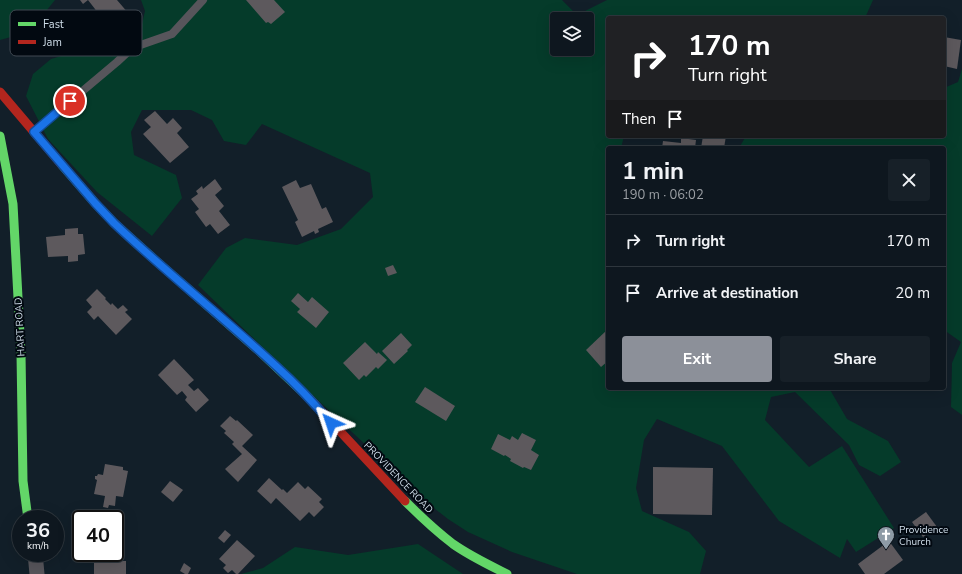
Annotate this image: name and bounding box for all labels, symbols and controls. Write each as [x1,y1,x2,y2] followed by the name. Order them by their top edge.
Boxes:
[10,10,142,56] legend
[550,12,594,56] map controls
[550,12,594,56] button: layers
[43,17,64,32] text: Fast
[688,27,771,65] text: 170 m
[622,32,674,84] icon: right
[42,35,62,50] text: Jam
[688,63,767,87] text: Turn right
[53,84,87,118] pin
[59,90,81,112] icon: arrive
[664,108,686,130] icon: arrive
[622,109,656,129] text: Then
[622,155,684,187] text: 1 min
[888,159,930,201] button: close
[622,186,704,204] text: 190 m · 06:02
[622,230,644,252] icon: right
[656,231,725,251] text: Turn right
[886,231,930,251] text: 170 m
[622,282,644,304] icon: arrive
[656,283,799,303] text: Arrive at destination
[895,283,930,303] text: 20 m
[11,297,29,357] street label: HART ROAD
[622,336,772,382] button: Exit
[780,336,930,382] button: Share
[310,402,352,444] position arrow
[360,439,436,517] street label: PROVIDENCE ROAD
[72,510,124,562] speed limit sign: 40
[26,517,50,544] text: 36
[899,523,948,549] place label: Providence Church
[876,525,896,550] church icon: Providence Church
[27,539,49,553] text: km/h

